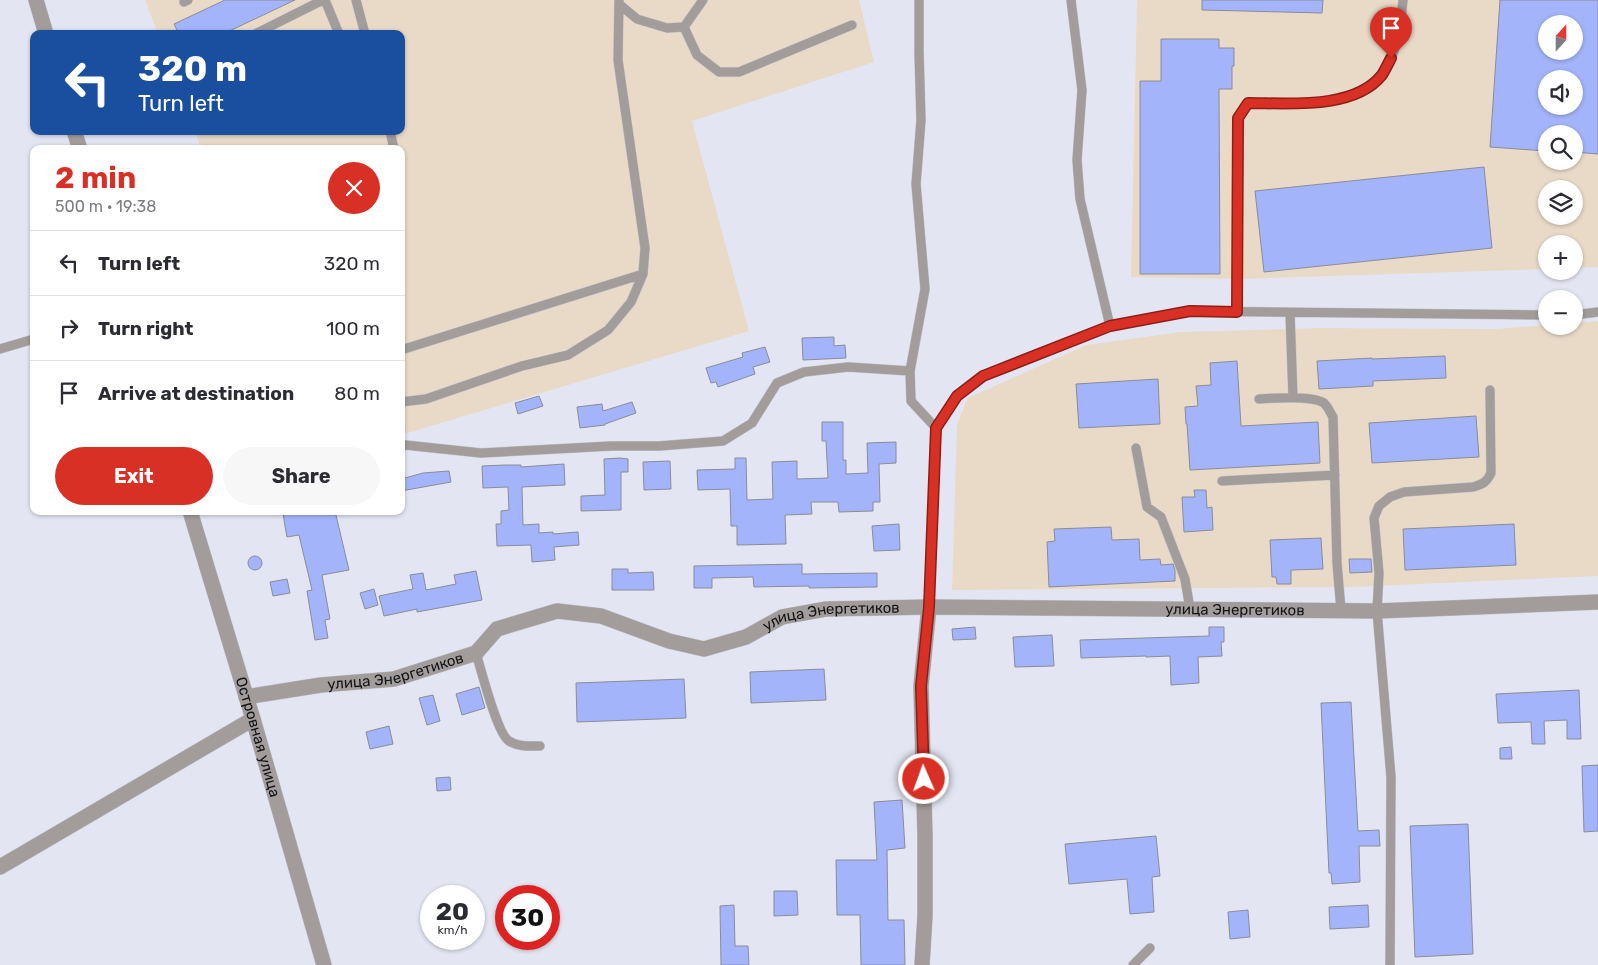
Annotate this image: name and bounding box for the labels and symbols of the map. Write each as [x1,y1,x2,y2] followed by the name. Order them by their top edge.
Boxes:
[1370,7,1412,58] pin
[1538,15,1582,60] north arrow
[759,599,900,635] street label: улица Энергетиков
[1165,600,1305,619] street label: улица Энергетиков
[327,649,466,693] street label: улица Энергетиков
[232,675,284,799] street label: Островная улица
[897,752,949,804] position arrow
[495,885,560,950] speed limit sign: 30

